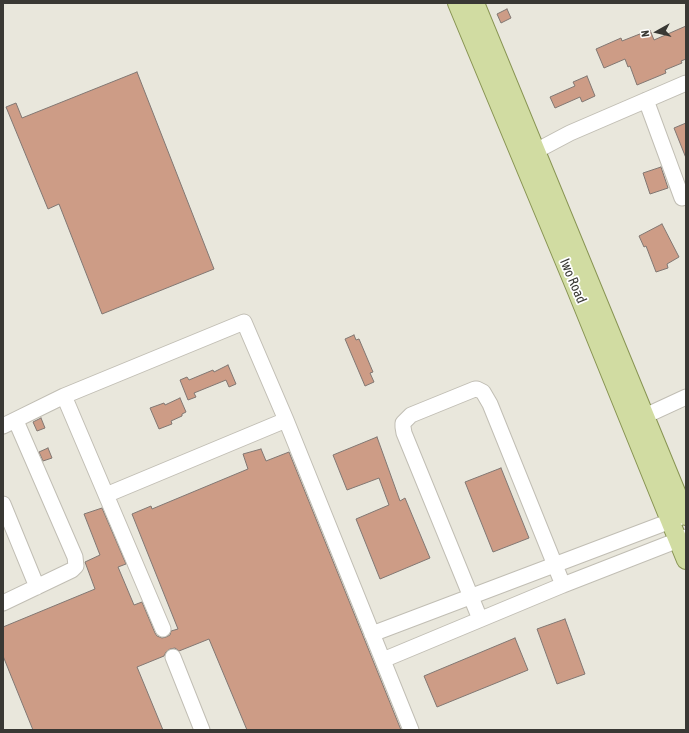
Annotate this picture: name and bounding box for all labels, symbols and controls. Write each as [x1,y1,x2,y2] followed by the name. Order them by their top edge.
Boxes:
[637,12,677,52] north arrow
[639,30,652,38] text: N
[556,256,590,306] street label: Iwo Road

